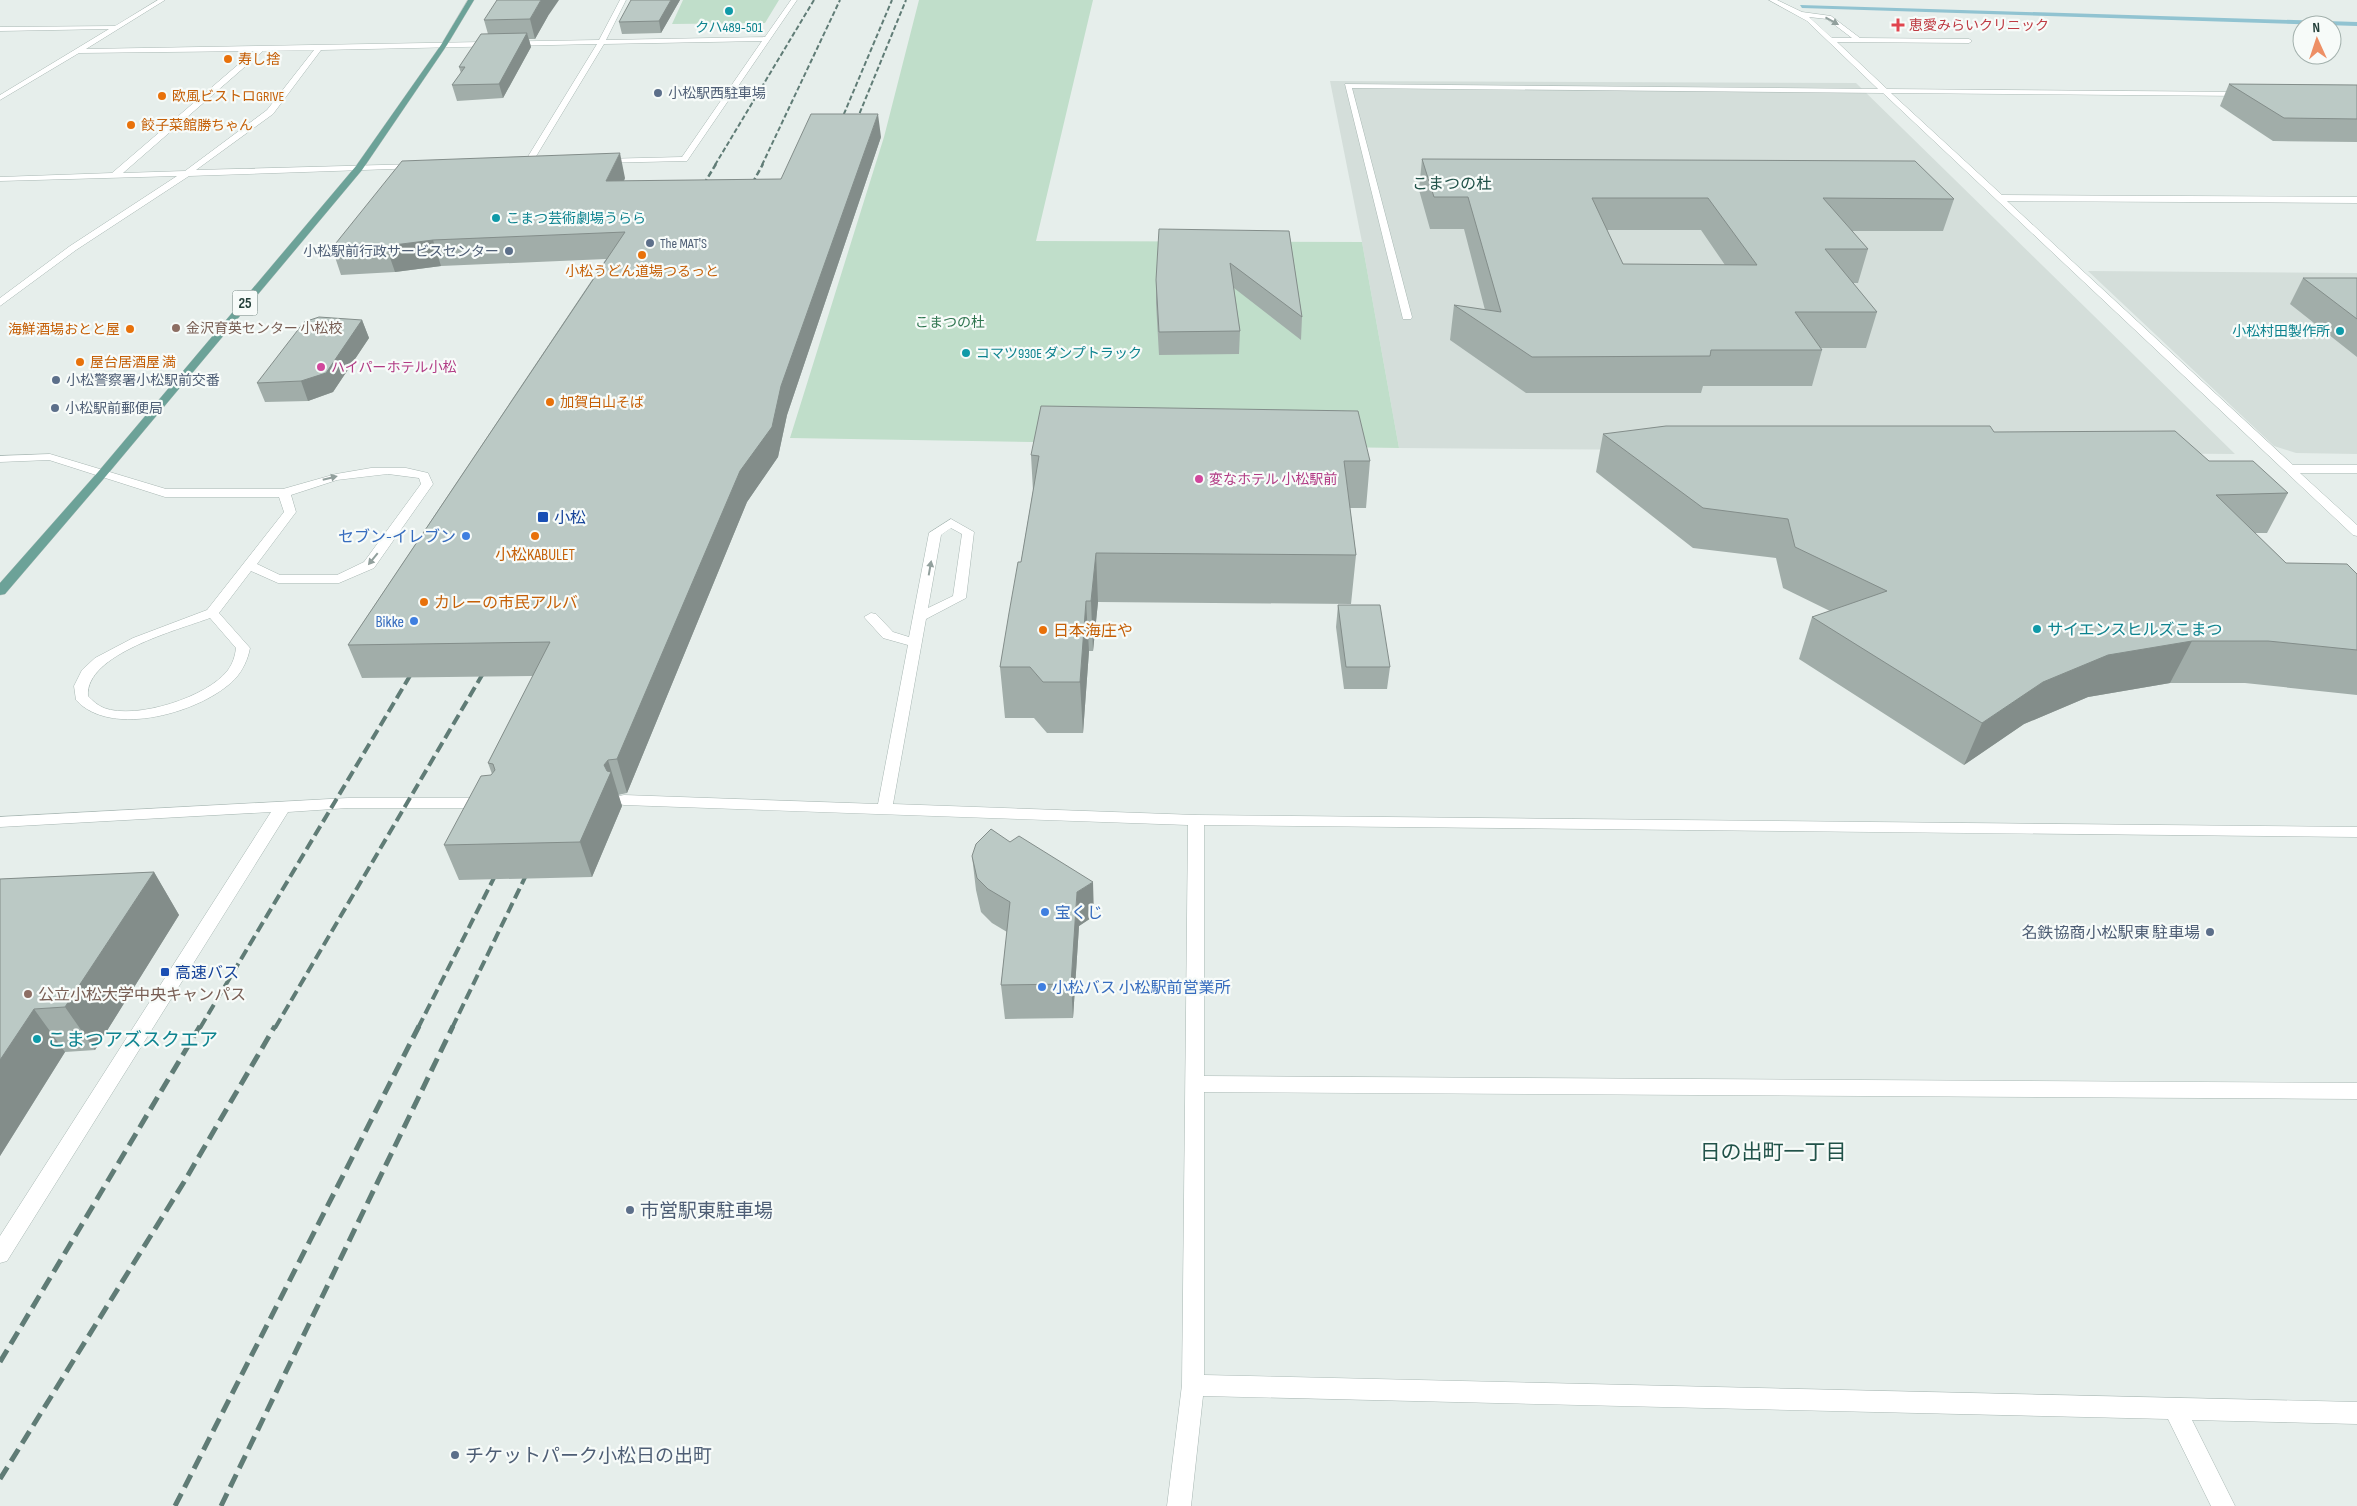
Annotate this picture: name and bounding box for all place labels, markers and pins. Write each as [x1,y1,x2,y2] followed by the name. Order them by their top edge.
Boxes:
[723,5,735,17] marker: クハ489-501
[1909,17,2049,34] place label: 恵愛みらいクリニック
[1891,18,1905,32] marker: 恵愛みらいクリニック
[695,19,763,36] place label: クハ489-501
[238,51,281,68] place label: 寿し捨
[222,53,234,65] marker: 寿し捨
[668,85,766,102] place label: 小松駅西駐車場
[652,87,664,99] marker: 小松駅西駐車場
[172,88,285,105] place label: 欧風ビストロGRIVE
[156,90,168,102] marker: 欧風ビストロGRIVE
[141,117,253,134] place label: 餃子菜館勝ちゃん
[125,119,137,131] marker: 餃子菜館勝ちゃん
[506,210,646,227] place label: こまつ芸術劇場うらら
[490,212,502,224] marker: こまつ芸術劇場うらら
[660,235,707,252] place label: The MAT'S
[644,237,656,249] marker: The MAT'S
[303,243,499,260] place label: 小松駅前行政サービスセンター
[503,245,515,257] marker: 小松駅前行政サービスセンター
[636,249,648,261] marker: 小松うどん道場つるっと
[565,263,719,280] place label: 小松うどん道場つるっと
[186,320,342,337] place label: 金沢育英センター 小松校
[8,321,120,338] place label: 海鮮酒場おとと屋
[170,322,182,334] marker: 金沢育英センター 小松校
[124,323,136,335] marker: 海鮮酒場おとと屋
[2232,323,2330,340] place label: 小松村田製作所
[2334,325,2346,337] marker: 小松村田製作所
[976,345,1142,362] place label: コマツ930E ダンプトラック
[960,347,972,359] marker: コマツ930E ダンプトラック
[90,354,176,371] place label: 屋台居酒屋 満
[74,356,86,368] marker: 屋台居酒屋 満
[331,359,456,376] place label: ハイパーホテル小松
[315,361,327,373] marker: ハイパーホテル小松
[66,372,220,389] place label: 小松警察署小松駅前交番
[50,374,62,386] marker: 小松警察署小松駅前交番
[560,394,644,411] place label: 加賀白山そば
[544,396,556,408] marker: 加賀白山そば
[65,400,163,417] place label: 小松駅前郵便局
[49,402,61,414] marker: 小松駅前郵便局
[1209,471,1337,488] place label: 変なホテル 小松駅前
[1193,473,1205,485] marker: 変なホテル 小松駅前
[554,509,586,528] place label: 小松
[536,510,550,524] marker: 小松
[338,528,456,547] place label: セブン-イレブン
[460,530,472,542] marker: セブン-イレブン
[529,530,541,542] marker: 小松KABULET
[495,546,576,565] place label: 小松KABULET
[434,594,578,613] place label: カレーの市民アルバ
[418,596,430,608] marker: カレーの市民アルバ
[376,613,404,632] place label: Bikke
[408,615,420,627] marker: Bikke
[2047,621,2223,640] place label: サイエンスヒルズこまつ
[1053,622,1133,641] place label: 日本海庄や
[2031,623,2043,635] marker: サイエンスヒルズこまつ
[1037,624,1049,636] marker: 日本海庄や
[1055,904,1103,923] place label: 宝くじ
[1039,906,1051,918] marker: 宝くじ
[2021,924,2200,943] place label: 名鉄協商小松駅東 駐車場
[2204,926,2216,938] marker: 名鉄協商小松駅東 駐車場
[175,964,239,983] place label: 高速バス
[159,966,171,978] marker: 高速バス
[1052,979,1231,998] place label: 小松バス 小松駅前営業所
[1036,981,1048,993] marker: 小松バス 小松駅前営業所
[38,986,246,1005] place label: 公立小松大学中央キャンパス
[22,988,34,1000] marker: 公立小松大学中央キャンパス
[47,1029,218,1052] place label: こまつアズスクエア
[31,1033,43,1045] marker: こまつアズスクエア
[640,1200,773,1223] place label: 市営駅東駐車場
[624,1204,636,1216] marker: 市営駅東駐車場
[465,1445,712,1468] place label: チケットパーク小松日の出町
[449,1449,461,1461] marker: チケットパーク小松日の出町

